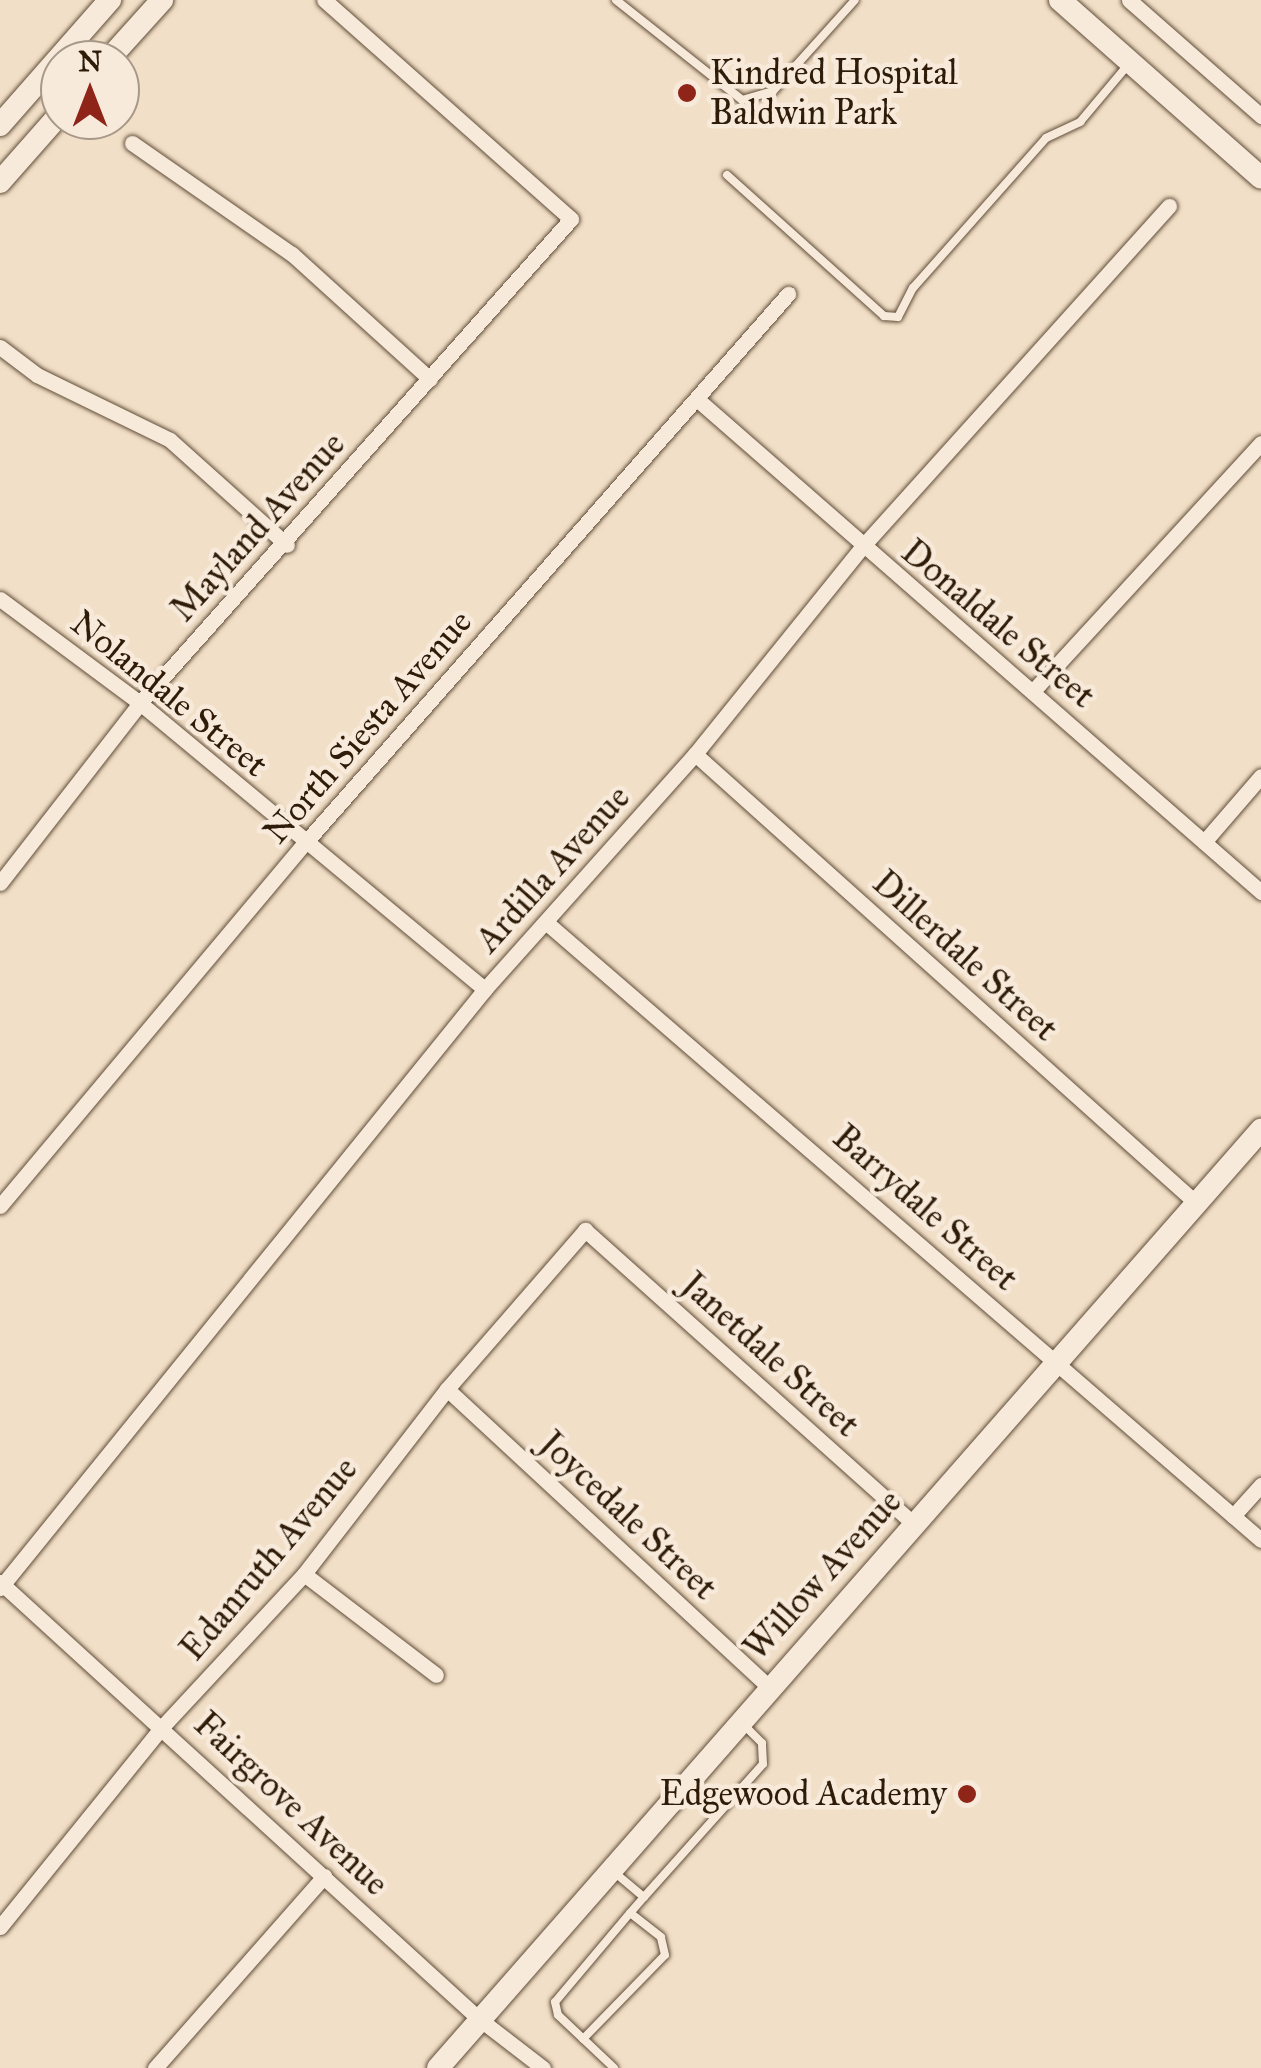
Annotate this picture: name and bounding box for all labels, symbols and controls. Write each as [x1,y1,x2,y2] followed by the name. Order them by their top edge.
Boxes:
[40,40,140,140] north arrow
[78,44,102,79] text: N
[710,52,958,134] place label: Kindred Hospital Baldwin Park
[674,80,700,106] marker: Kindred Hospital Baldwin Park
[162,424,354,630] street label: Mayland Avenue
[893,531,1103,717] street label: Donaldale Street
[255,601,481,853] street label: North Siesta Avenue
[62,602,276,786] street label: Nolandale Street
[467,777,639,961] street label: Ardilla Avenue
[864,862,1066,1050] street label: Dillerdale Street
[824,1116,1026,1300] street label: Barrydale Street
[672,1264,868,1446] street label: Janetdale Street
[531,1423,725,1609] street label: Joycedale Street
[172,1449,366,1669] street label: Edanruth Avenue
[735,1481,911,1669] street label: Willow Avenue
[185,1703,397,1905] street label: Fairgrove Avenue
[660,1773,947,1815] place label: Edgewood Academy
[956,1783,978,1805] marker: Edgewood Academy

